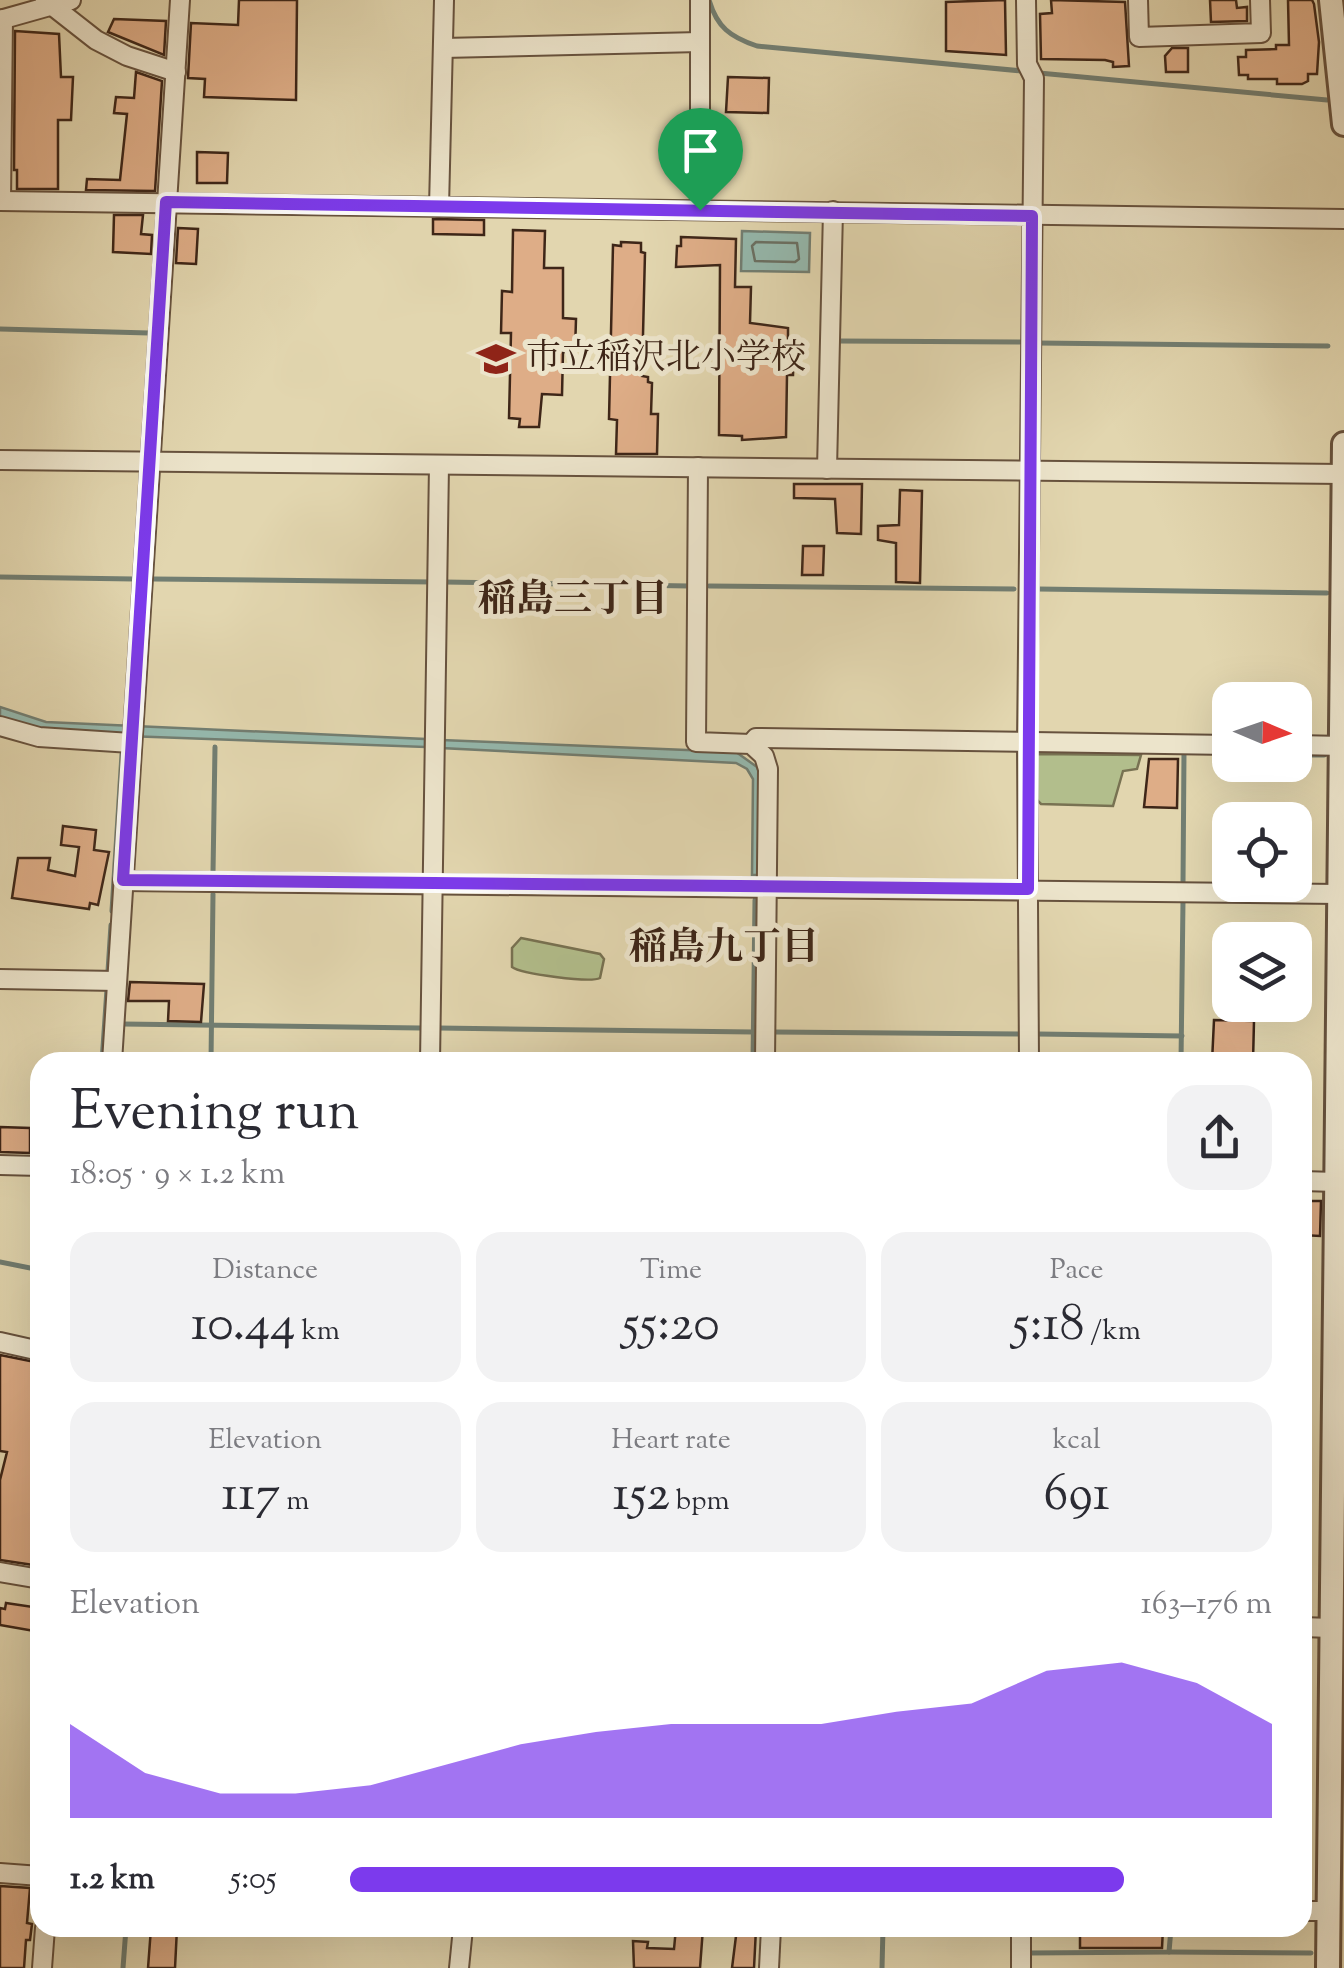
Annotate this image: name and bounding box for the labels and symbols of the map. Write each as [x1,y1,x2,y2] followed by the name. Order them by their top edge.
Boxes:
[658,108,743,211] pin
[526,334,806,385] place label: 市立稲沢北小学校
[475,338,517,380] school or university icon: 市立稲沢北小学校
[478,575,668,629] district label: 稲島三丁目
[1212,682,1312,782] north arrow
[629,923,819,977] district label: 稲島九丁目

